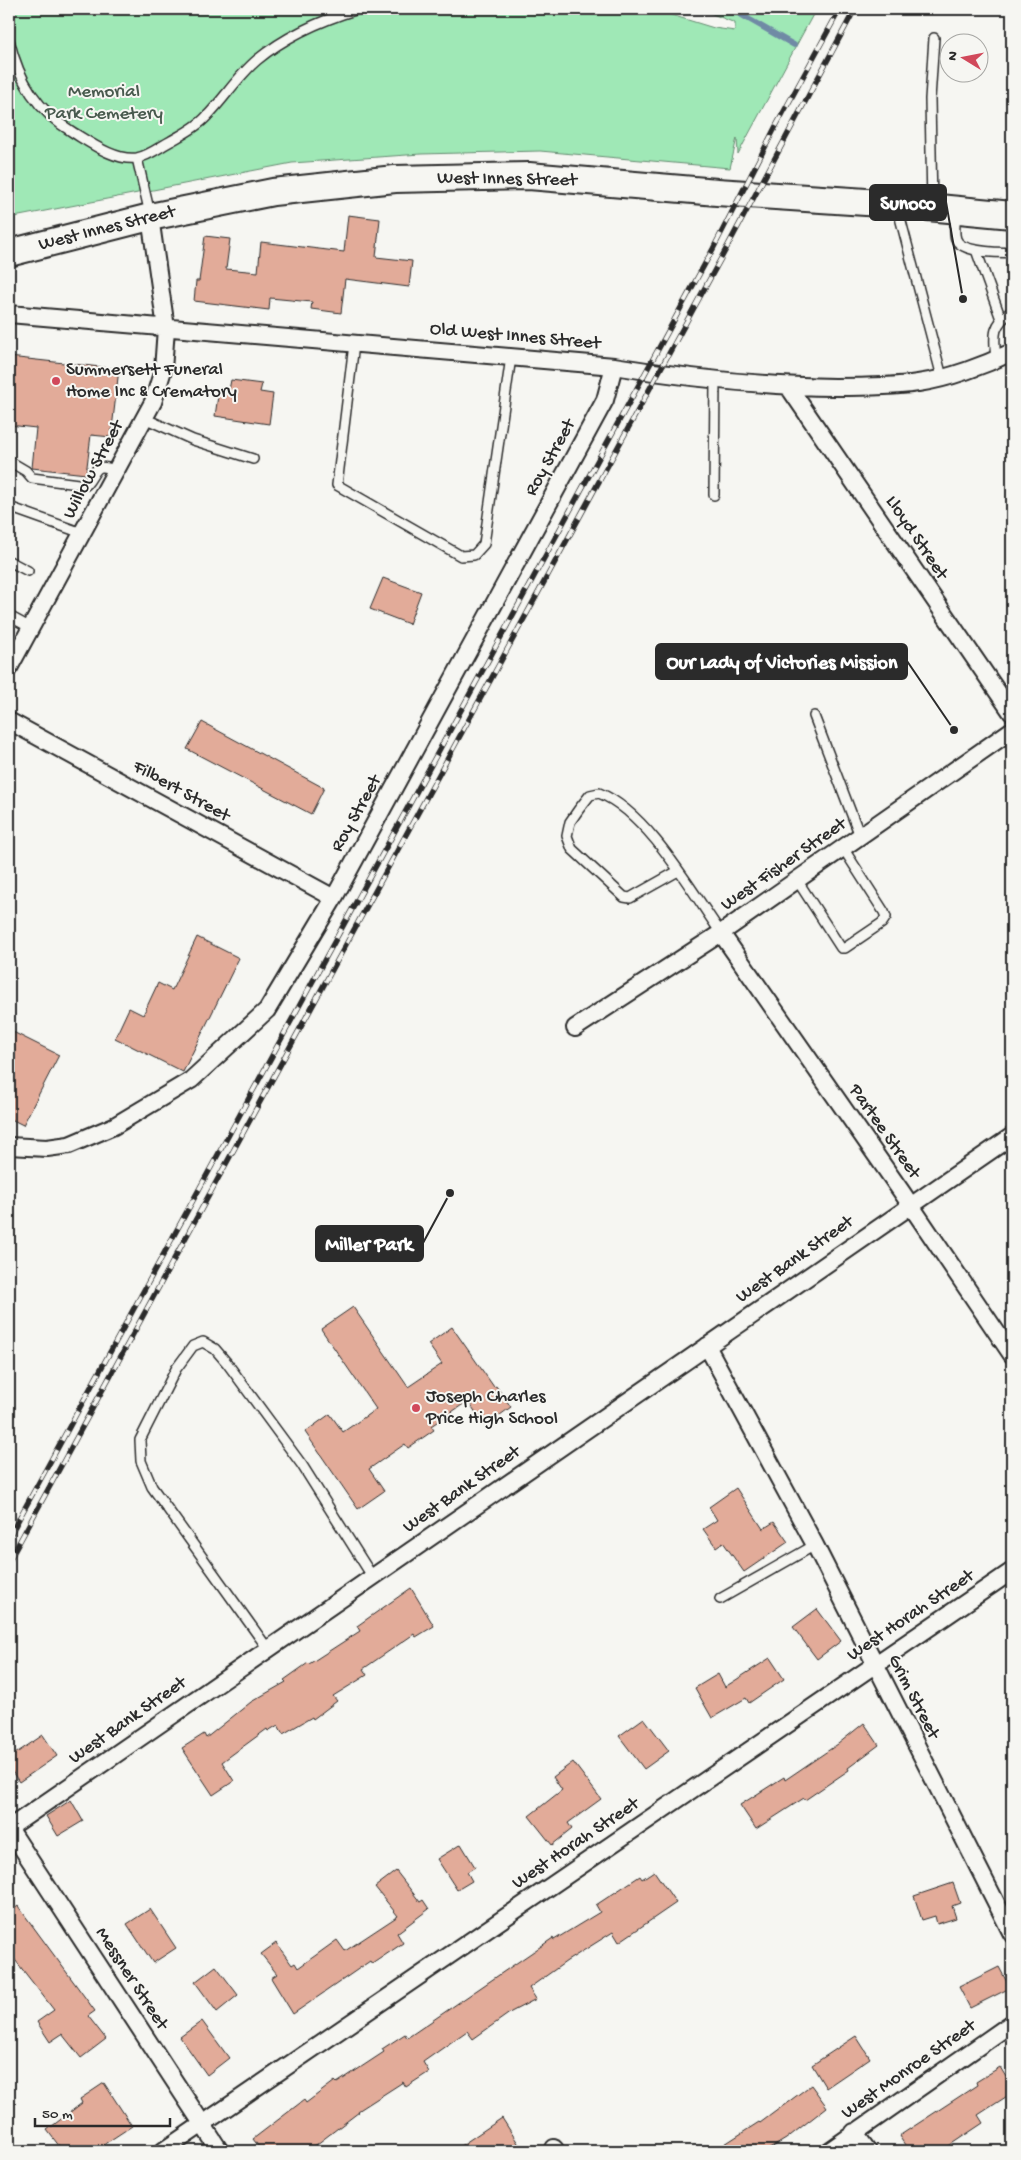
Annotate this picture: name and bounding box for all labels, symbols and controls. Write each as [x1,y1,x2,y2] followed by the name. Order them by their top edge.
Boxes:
[938,32,988,82] north arrow
[944,50,963,62] text: N
[44,81,164,126] park label: Memorial Park Cemetery
[437,167,579,193] street label: West Innes Street
[870,185,946,220] callout: Sunoco
[880,194,936,217] text: Sunoco
[36,200,180,257] street label: West Innes Street
[429,318,603,356] street label: Old West Innes Street
[66,359,238,404] place label: Summersett Funeral Home Inc & Crematory
[50,375,62,387] marker: Summersett Funeral Home Inc & Crematory
[520,414,583,500] street label: Roy Street
[58,415,131,523] street label: Willow Street
[879,492,954,586] street label: Lloyd Street
[656,644,907,679] callout: Our Lady of Victories Mission
[666,653,898,676] text: Our Lady of Victories Mission
[128,755,236,829] street label: Filbert Street
[326,770,389,856] street label: Roy Street
[717,812,853,917] street label: West Fisher Street
[842,1079,926,1186] street label: Partee Street
[732,1210,860,1309] street label: West Bank Street
[316,1226,423,1261] callout: Miller Park
[325,1235,415,1258] text: Miller Park
[425,1386,558,1431] place label: Joseph Charles Price High School
[410,1402,422,1414] marker: Joseph Charles Price High School
[399,1440,527,1539] street label: West Bank Street
[843,1564,981,1667] street label: West Horah Street
[882,1651,945,1745] street label: Grim Street
[65,1671,193,1770] street label: West Bank Street
[508,1792,646,1895] street label: West Horah Street
[89,1923,174,2037] street label: Messner Street
[837,2014,982,2125] street label: West Monroe Street
[35,2095,170,2127] scale bar
[42,2106,73,2124] text: 50 m

